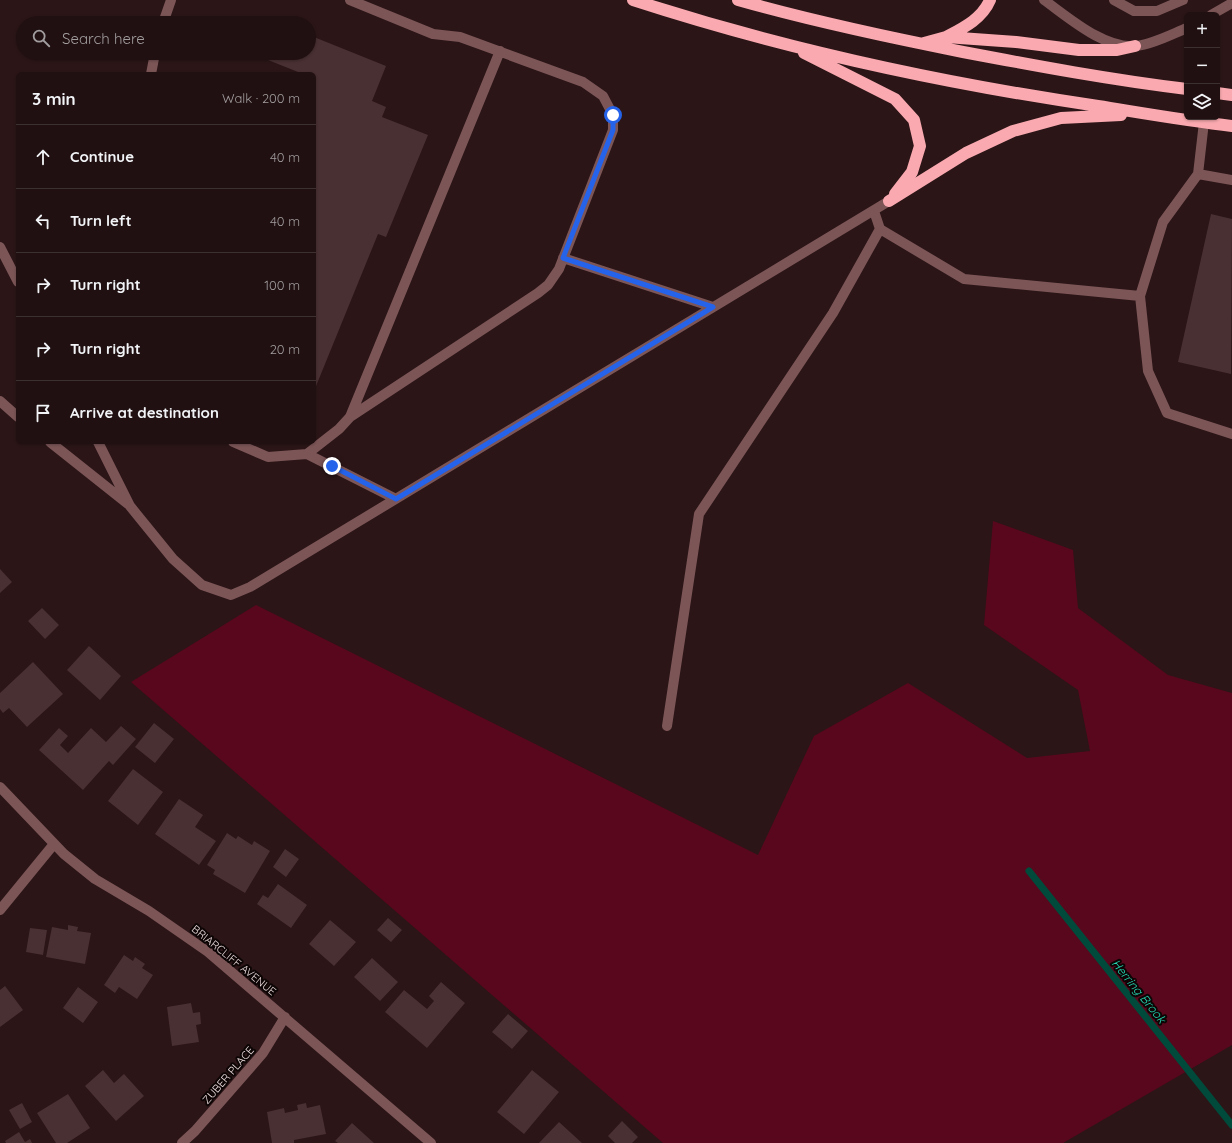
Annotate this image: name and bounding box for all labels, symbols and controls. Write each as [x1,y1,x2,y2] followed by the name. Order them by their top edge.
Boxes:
[1184,12,1220,120] map controls
[1184,12,1220,48] button: +
[16,16,316,60] search box
[30,27,52,49] icon: search
[62,29,145,48] text: Search here
[1184,48,1220,84] button: −
[1184,84,1220,120] button: layers
[32,88,76,109] text: 3 min
[222,90,300,106] text: Walk · 200 m
[604,106,622,124] route start
[32,146,54,168] icon: ahead
[70,147,134,166] text: Continue
[270,149,300,165] text: 40 m
[32,210,54,232] icon: left
[70,211,132,230] text: Turn left
[270,213,300,229] text: 40 m
[32,274,54,296] icon: right
[70,275,141,294] text: Turn right
[264,277,300,293] text: 100 m
[32,338,54,360] icon: right
[70,339,141,358] text: Turn right
[270,341,300,357] text: 20 m
[32,402,54,424] icon: arrive
[70,403,219,422] text: Arrive at destination
[323,457,341,475] route end
[189,922,279,998] street label: BRIARCLIFF AVENUE
[1109,956,1170,1027] water label: Herring Brook
[199,1043,257,1107] street label: ZUBER PLACE

